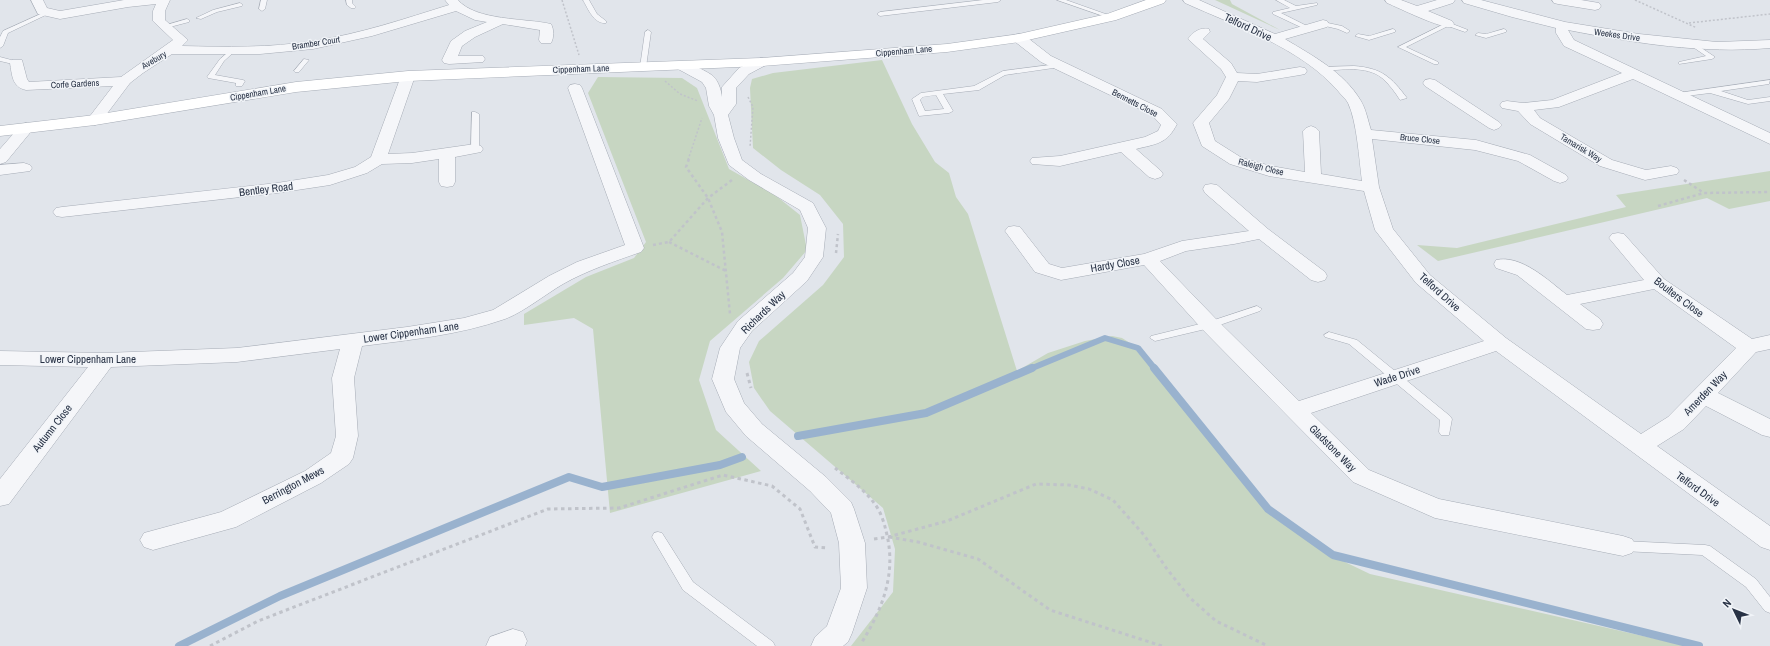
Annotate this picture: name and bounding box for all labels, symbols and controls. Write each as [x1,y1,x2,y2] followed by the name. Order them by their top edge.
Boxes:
[1222,10,1274,44] street label: Telford Drive
[1593,26,1641,44] street label: Weekes Drive
[291,33,341,53] street label: Bramber Court
[875,43,933,59] street label: Cippenham Lane
[138,48,169,72] street label: Avebury
[552,62,610,76] street label: Cippenham Lane
[51,77,100,91] street label: Corfe Gardens
[229,82,287,104] street label: Cippenham Lane
[1110,86,1160,120] street label: Bennetts Close
[1399,131,1441,147] street label: Bruce Close
[1558,131,1604,165] street label: Tamarisk Way
[1237,156,1285,178] street label: Raleigh Close
[238,179,294,199] street label: Bentley Road
[1089,253,1141,275] street label: Hardy Close
[1416,270,1464,314] street label: Telford Drive
[1651,274,1707,320] street label: Boulters Close
[738,287,788,337] street label: Richards Way
[362,318,460,346] street label: Lower Cippenham Lane
[40,352,136,366] street label: Lower Cippenham Lane
[1372,362,1422,390] street label: Wade Drive
[1680,367,1730,419] street label: Amerden Way
[28,401,75,455] street label: Autumn Close
[1306,421,1360,475] street label: Gladstone Way
[260,463,327,507] street label: Berrington Mews
[1673,468,1723,510] street label: Telford Drive
[1714,590,1754,630] north arrow
[1719,596,1734,610] text: N

